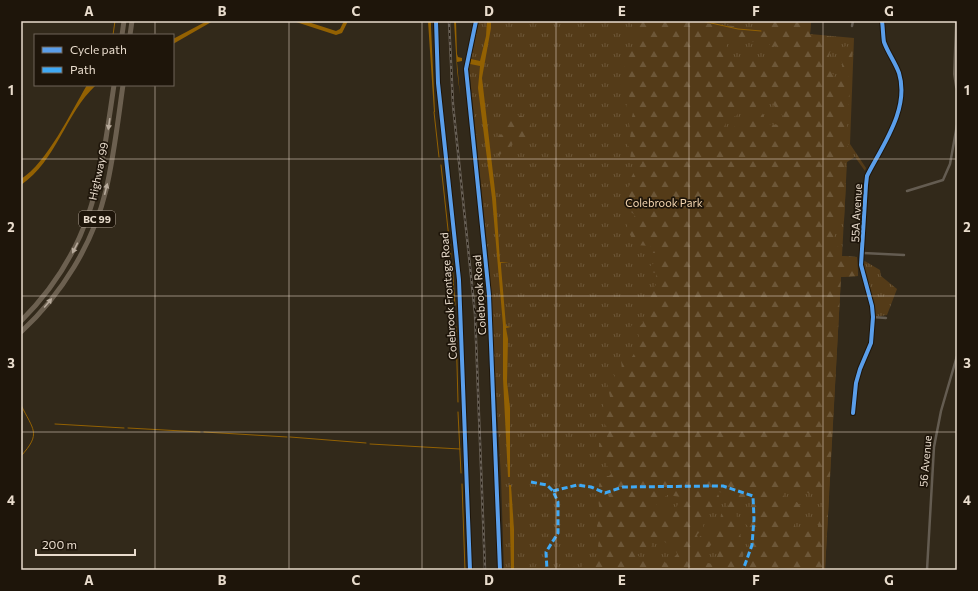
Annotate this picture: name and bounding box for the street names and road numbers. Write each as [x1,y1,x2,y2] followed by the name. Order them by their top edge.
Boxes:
[86,141,111,201] street label: Highway 99
[848,183,864,243] street label: 55A Avenue
[79,211,115,227] road number: BC 99
[437,232,459,360] street label: Colebrook Frontage Road
[470,254,488,336] street label: Colebrook Road
[916,434,934,487] street label: 56 Avenue

